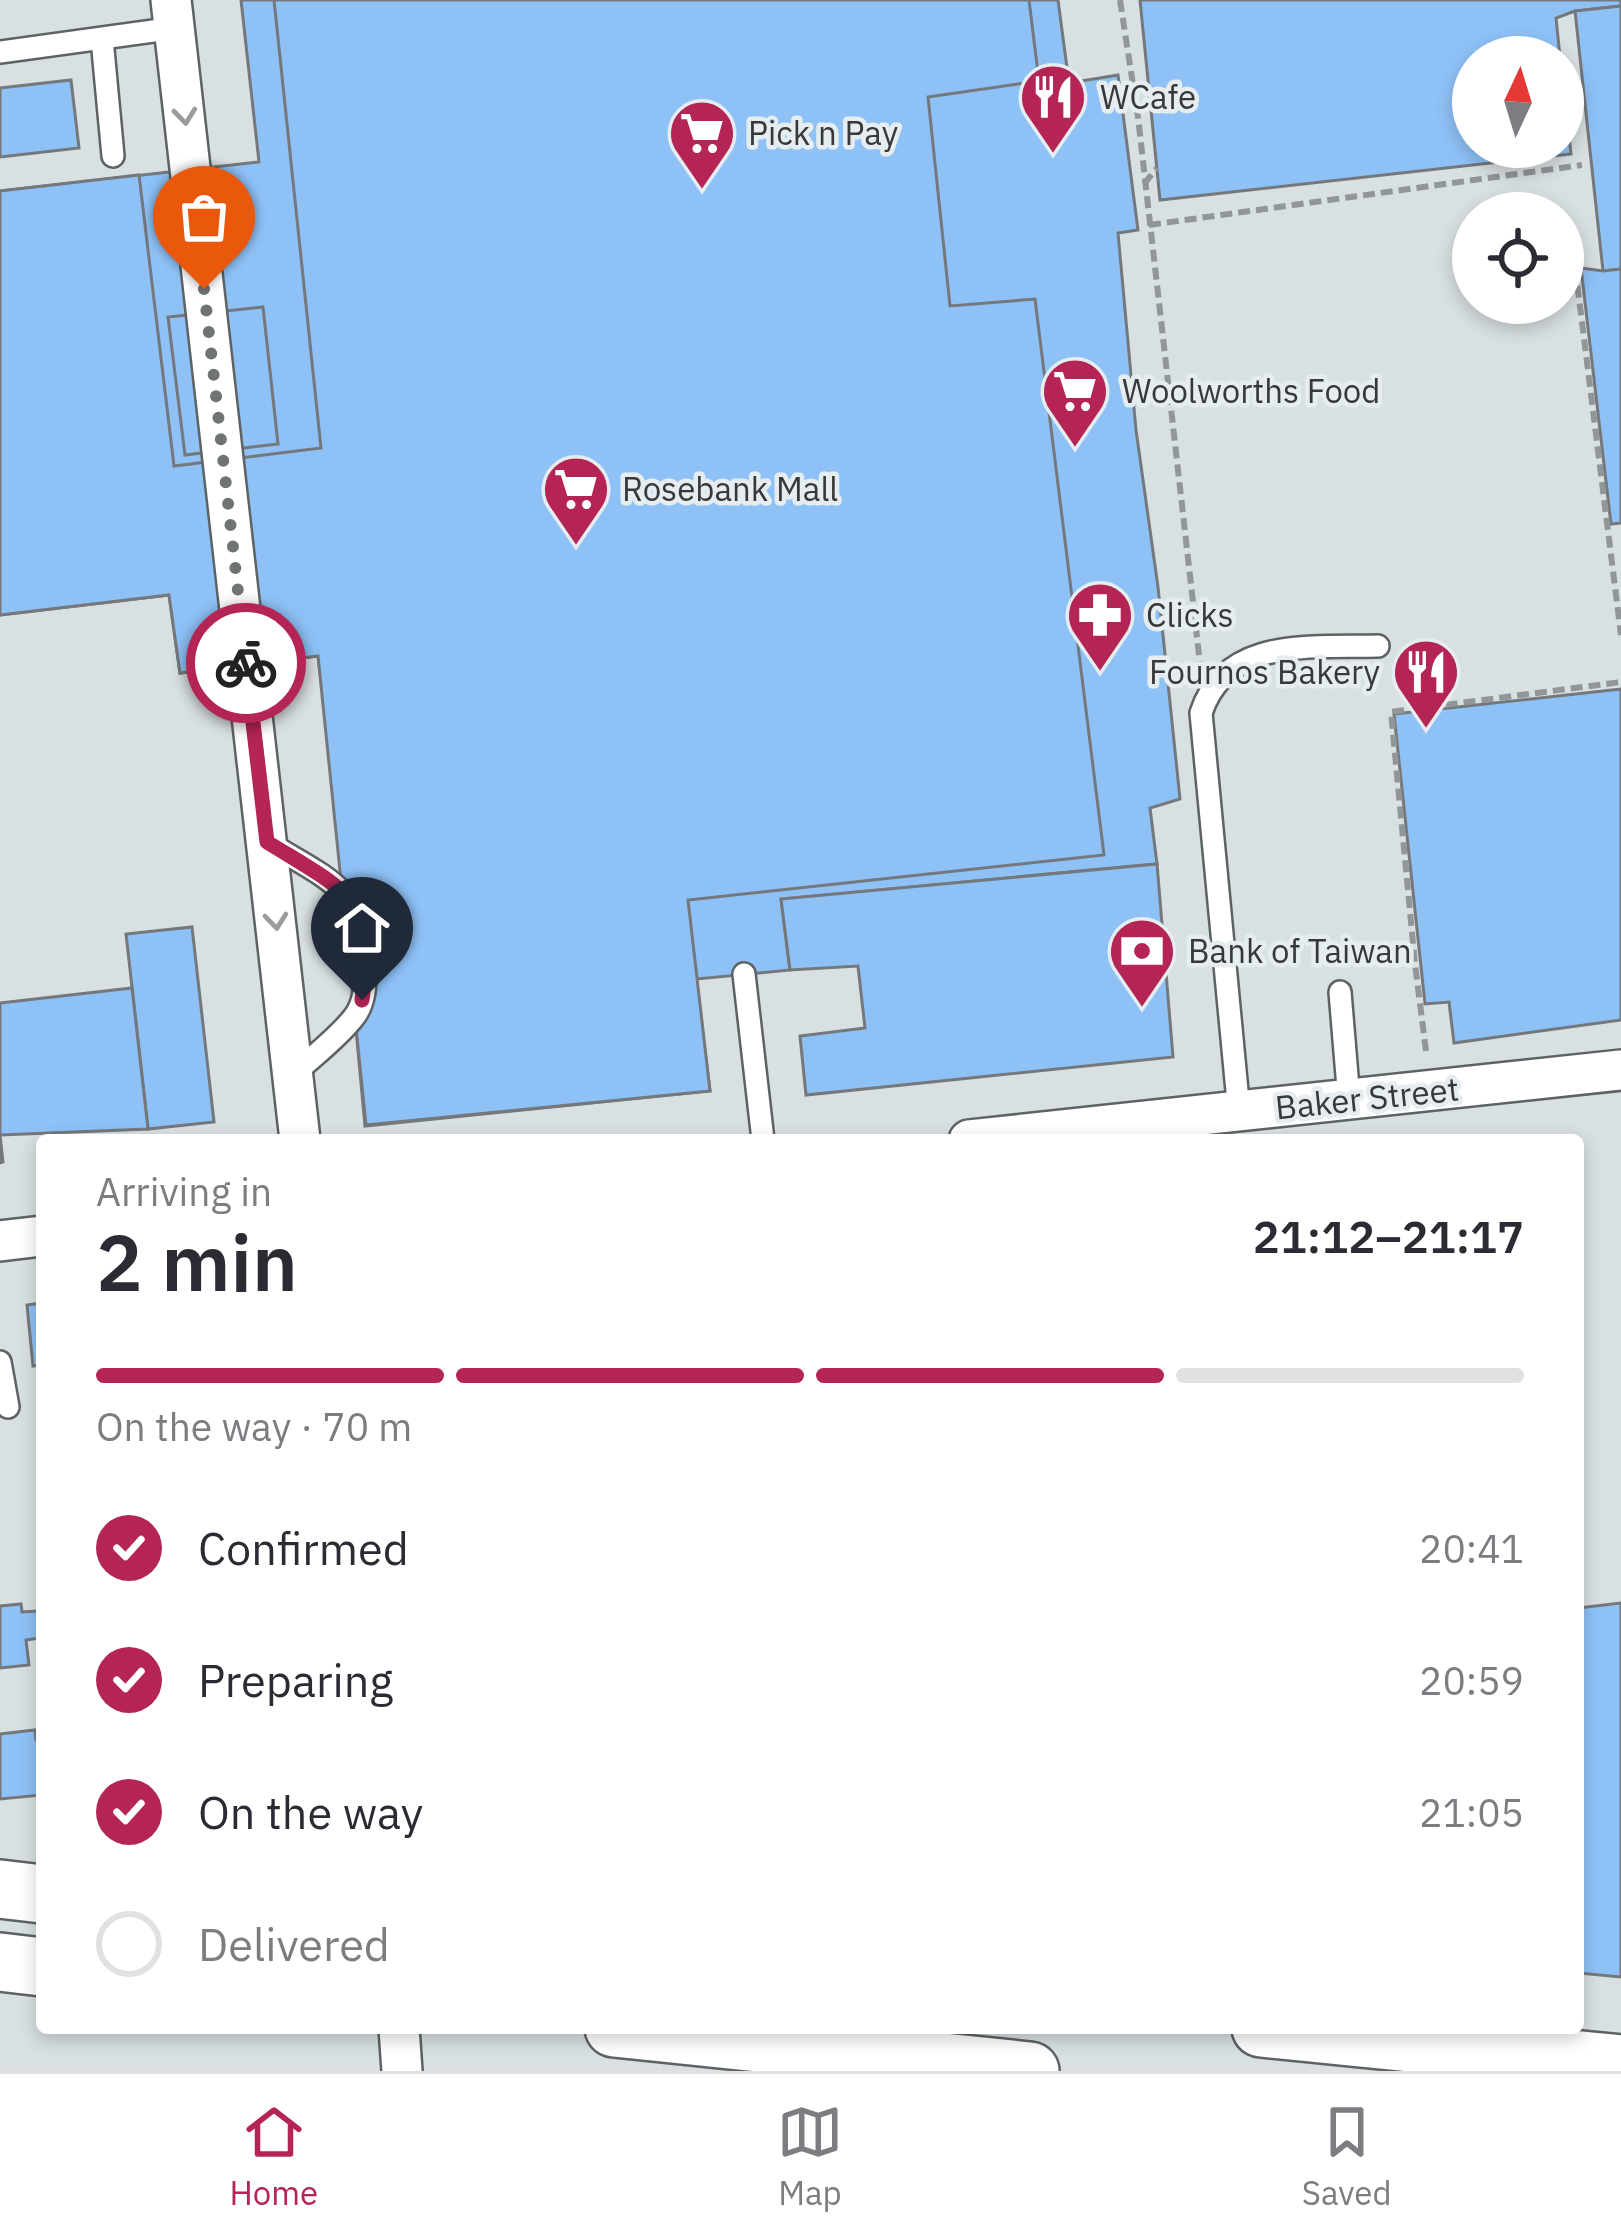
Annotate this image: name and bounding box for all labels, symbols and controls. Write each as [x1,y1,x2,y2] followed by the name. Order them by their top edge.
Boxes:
[1452,36,1584,168] north arrow
[1452,36,1584,324] map controls
[1018,62,1088,156] restaurant icon: WCafe
[1100,75,1196,118] place label: WCafe
[667,98,737,192] supermarket icon: Pick n Pay
[172,107,197,126] one-way arrow
[748,111,898,154] place label: Pick n Pay
[153,166,255,289] pin
[171,184,237,250] icon: bag
[1452,192,1584,324] button: locate
[1040,356,1110,450] supermarket icon: Woolworths Food
[1122,369,1381,412] place label: Woolworths Food
[541,454,611,548] supermarket icon: Rosebank Mall
[622,467,838,510] place label: Rosebank Mall
[1065,580,1135,674] pharmacy icon: Clicks
[1146,593,1233,636] place label: Clicks
[186,603,306,723] courier
[213,630,279,696] icon: bike
[1391,637,1461,731] restaurant icon: Fournos Bakery
[1149,650,1380,693] place label: Fournos Bakery
[311,877,413,1000] pin
[329,895,395,961] icon: home
[262,911,288,931] one-way arrow
[1107,916,1177,1010] bank icon: Bank of Taiwan
[1188,929,1412,972] place label: Bank of Taiwan
[1273,1066,1461,1129] street label: Baker Street
[96,1166,272,1217] text: Arriving in
[1253,1207,1524,1265] text: 21:12–21:17
[96,1211,298,1312] text: 2 min
[96,1401,412,1452] text: On the way · 70 m
[96,1515,162,1581] icon: check
[198,1519,409,1577] text: Confirmed
[1419,1523,1524,1574] text: 20:41
[96,1647,162,1713] icon: check
[198,1651,393,1709] text: Preparing
[1419,1655,1524,1706] text: 20:59
[96,1779,162,1845] icon: check
[198,1783,423,1841] text: On the way
[1419,1787,1524,1838] text: 21:05
[198,1915,390,1973] text: Delivered
[229,2099,318,2214] tab: Home
[777,2099,843,2214] tab: Map
[1302,2099,1392,2214] tab: Saved

